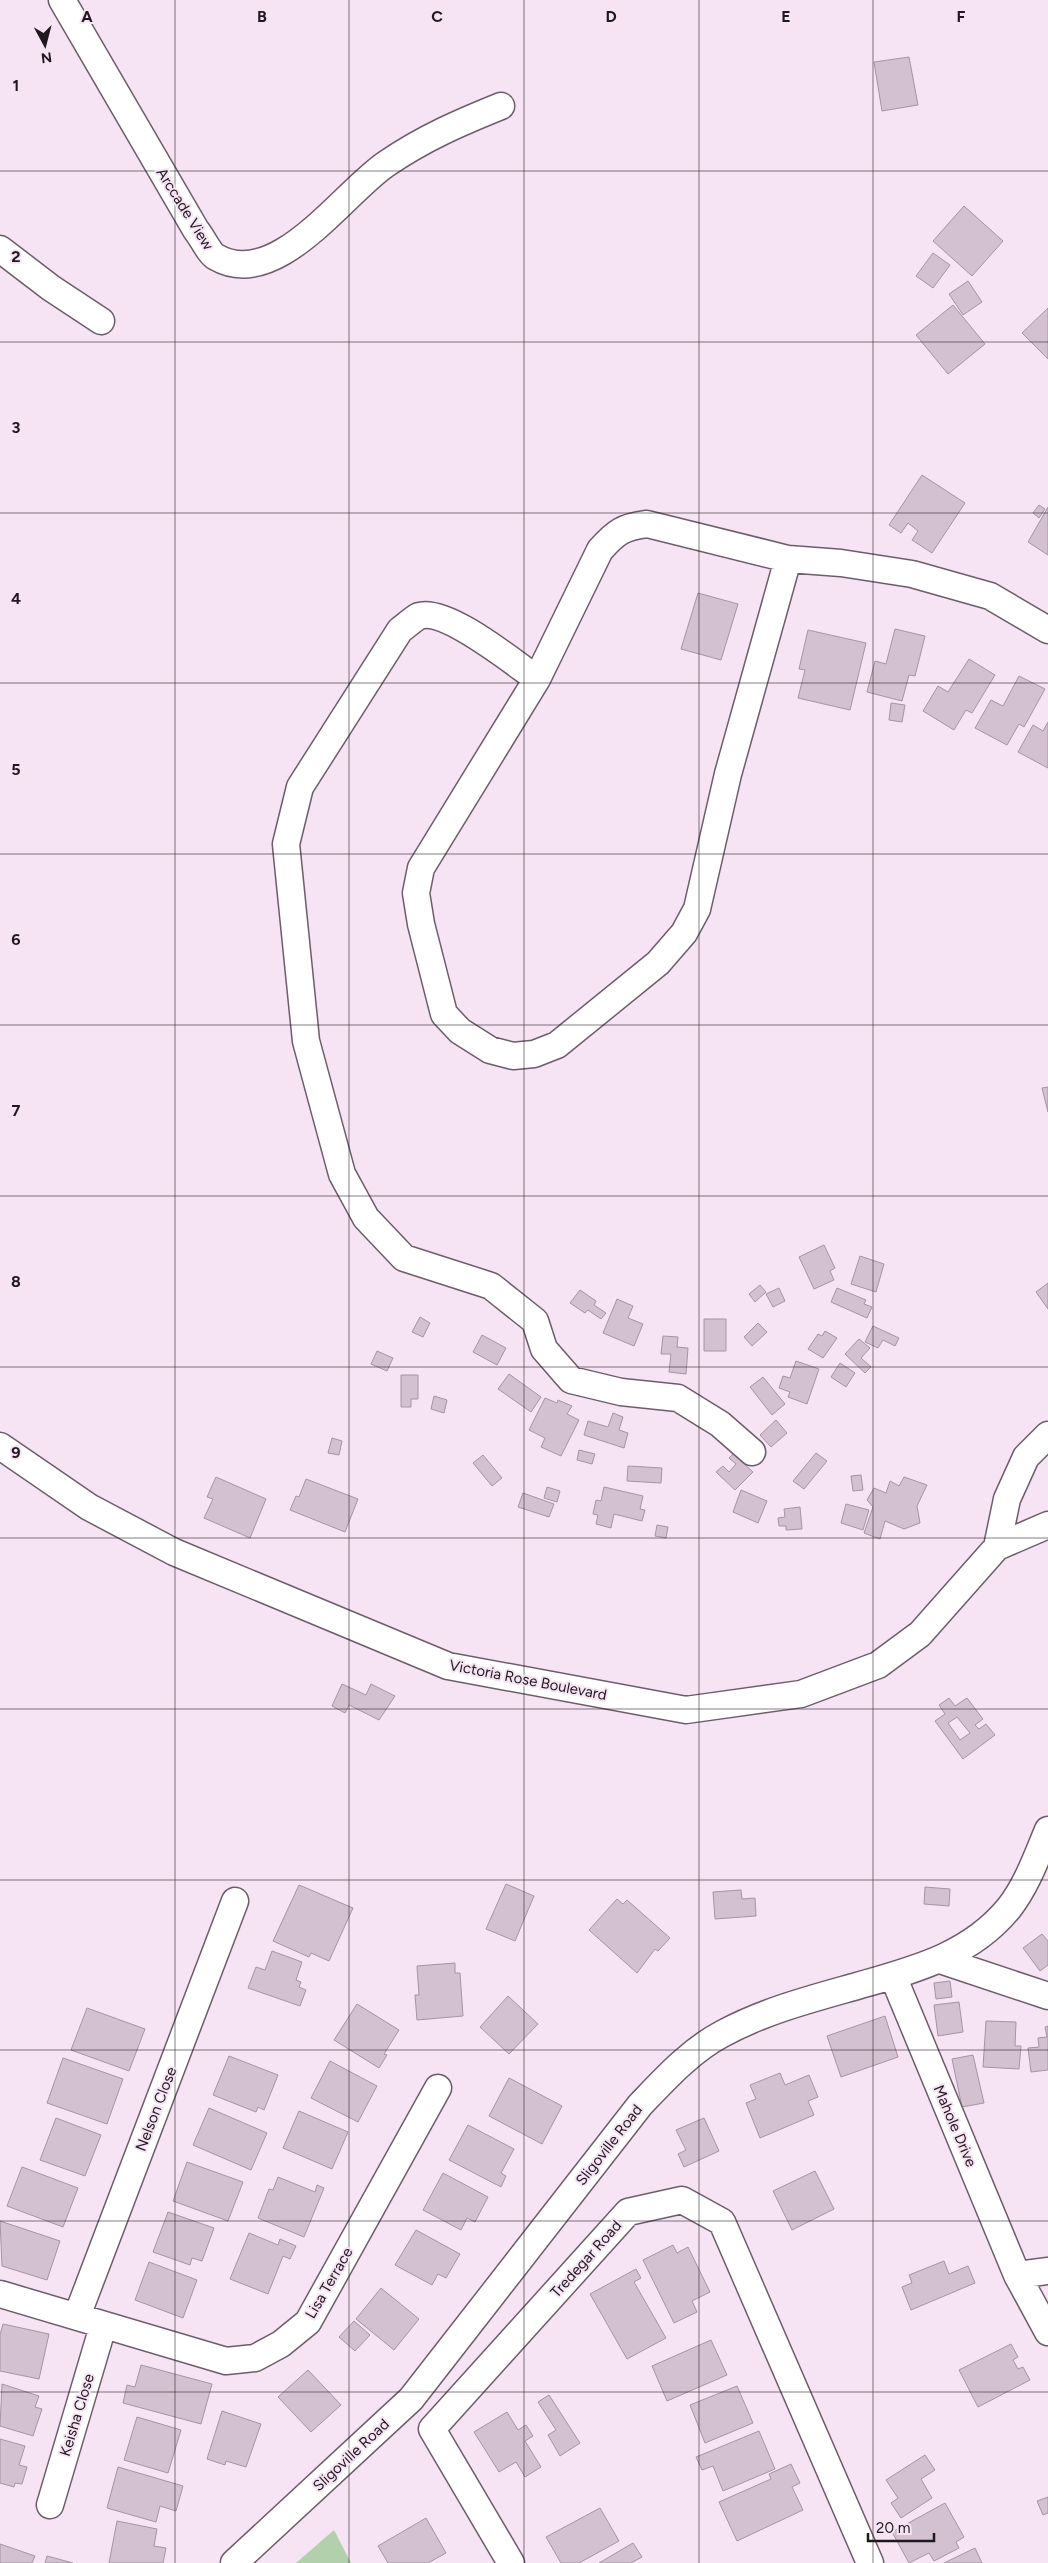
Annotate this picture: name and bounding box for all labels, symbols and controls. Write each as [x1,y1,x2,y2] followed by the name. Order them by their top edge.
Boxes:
[81,7,93,26] text: A
[257,7,267,26] text: B
[431,7,443,26] text: C
[605,7,617,26] text: D
[781,7,791,26] text: E
[957,7,966,26] text: F
[20,20,70,70] north arrow
[40,48,53,67] text: N
[13,76,19,95] text: 1
[153,165,218,254] street label: Arccade View
[11,247,21,266] text: 2
[12,418,21,437] text: 3
[11,589,21,608] text: 4
[11,760,21,779] text: 5
[11,930,21,949] text: 6
[12,1101,21,1120] text: 7
[11,1272,21,1291] text: 8
[11,1443,21,1462] text: 9
[448,1656,608,1704] street label: Victoria Rose Boulevard
[132,2064,180,2154] street label: Nelson Close
[930,2082,980,2170] street label: Mahole Drive
[572,2101,646,2189] street label: Sligoville Road
[547,2217,625,2301] street label: Tredegar Road
[301,2244,357,2322] street label: Lisa Terrace
[56,2372,98,2458] street label: Keisha Close
[309,2415,393,2495] street label: Sligoville Road
[868,2510,934,2542] scale bar
[876,2519,910,2537] text: 20 m

